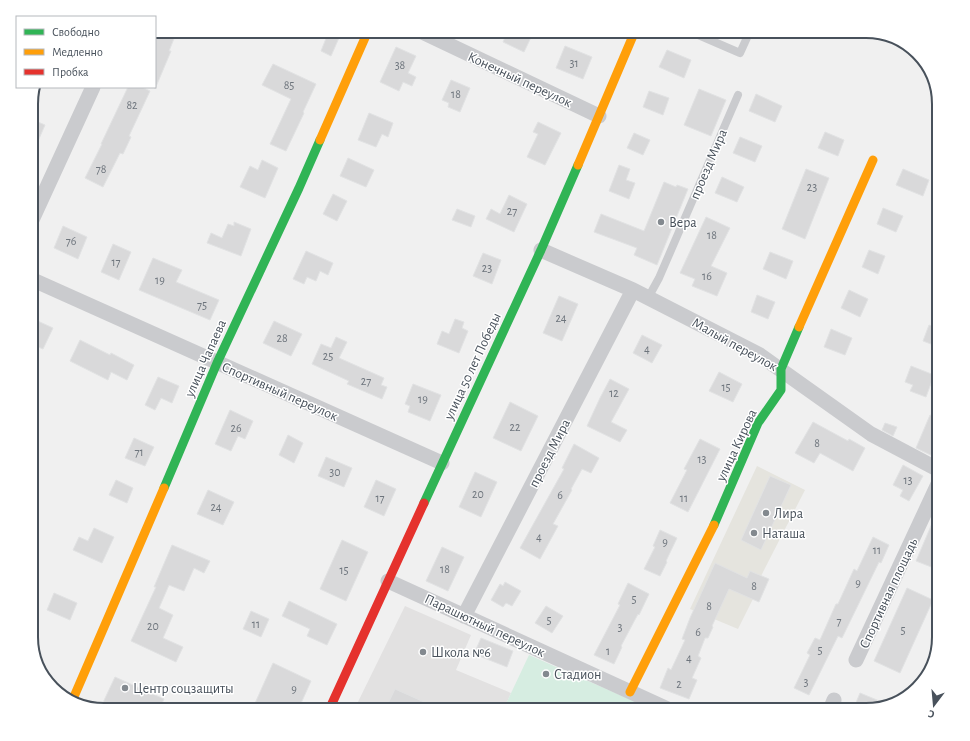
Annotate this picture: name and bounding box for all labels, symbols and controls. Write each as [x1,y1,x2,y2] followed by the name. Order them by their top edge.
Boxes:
[16,16,156,88] legend
[52,26,100,38] text: Свободно
[52,46,103,58] text: Медленно
[465,50,574,110] street label: Конечный переулок
[569,57,579,69] house number: 31
[395,59,406,71] house number: 38
[52,66,89,78] text: Пробка
[284,79,294,91] house number: 85
[451,88,461,100] house number: 18
[126,99,138,111] house number: 82
[688,127,730,202] street label: проезд Мира
[96,163,107,175] house number: 78
[807,181,817,193] house number: 23
[507,205,517,217] house number: 27
[669,216,697,230] place label: Вера
[656,217,666,227] marker: Вера
[707,229,717,241] house number: 18
[66,235,77,247] house number: 76
[111,256,121,268] house number: 17
[482,262,492,274] house number: 23
[702,270,712,282] house number: 16
[155,274,165,286] house number: 19
[197,299,207,311] house number: 75
[442,311,504,423] street label: улица 50 лет Победы
[555,312,567,324] house number: 24
[690,316,780,374] street label: Малый переулок
[182,317,229,400] street label: улица Чапаева
[276,332,288,344] house number: 28
[644,343,650,355] house number: 4
[323,350,333,362] house number: 25
[219,360,340,424] street label: Спортивный переулок
[361,375,371,387] house number: 27
[721,381,731,393] house number: 15
[609,387,619,399] house number: 12
[418,393,428,405] house number: 19
[714,407,760,485] street label: улица Кирова
[527,416,573,490] street label: проезд Мира
[510,421,521,433] house number: 22
[230,422,242,434] house number: 26
[814,437,820,449] house number: 8
[134,446,144,458] house number: 71
[697,453,707,465] house number: 13
[329,466,341,478] house number: 30
[903,474,913,486] house number: 13
[472,488,484,500] house number: 20
[557,489,563,501] house number: 6
[375,492,385,504] house number: 17
[680,492,688,504] house number: 11
[210,501,222,513] house number: 24
[774,507,804,521] place label: Лира
[761,508,771,518] marker: Лира
[762,527,806,541] place label: Наташа
[749,528,759,538] marker: Наташа
[536,531,542,543] house number: 4
[662,536,668,548] house number: 9
[857,536,921,651] street label: Спортивная площадь
[873,544,881,556] house number: 11
[440,563,450,575] house number: 18
[339,564,349,576] house number: 15
[855,577,861,589] house number: 9
[751,580,757,592] house number: 8
[422,592,547,660] street label: Парашютный переулок
[631,593,637,605] house number: 5
[706,600,712,612] house number: 8
[546,614,552,626] house number: 5
[836,615,842,627] house number: 7
[252,618,260,630] house number: 11
[147,620,159,632] house number: 20
[618,621,623,633] house number: 3
[900,624,906,636] house number: 5
[695,626,701,638] house number: 6
[817,644,823,656] house number: 5
[606,645,610,657] house number: 1
[431,646,491,660] place label: Школа №6
[418,647,428,657] marker: Школа №6
[686,652,692,664] house number: 4
[554,668,601,682] place label: Стадион
[541,669,551,679] marker: Стадион
[804,676,809,688] house number: 3
[676,678,682,690] house number: 2
[133,682,234,696] place label: Центр соцзащиты
[120,683,130,693] marker: Центр соцзащиты
[291,683,297,695] house number: 9
[914,685,954,725] north arrow
[927,708,936,720] text: С

